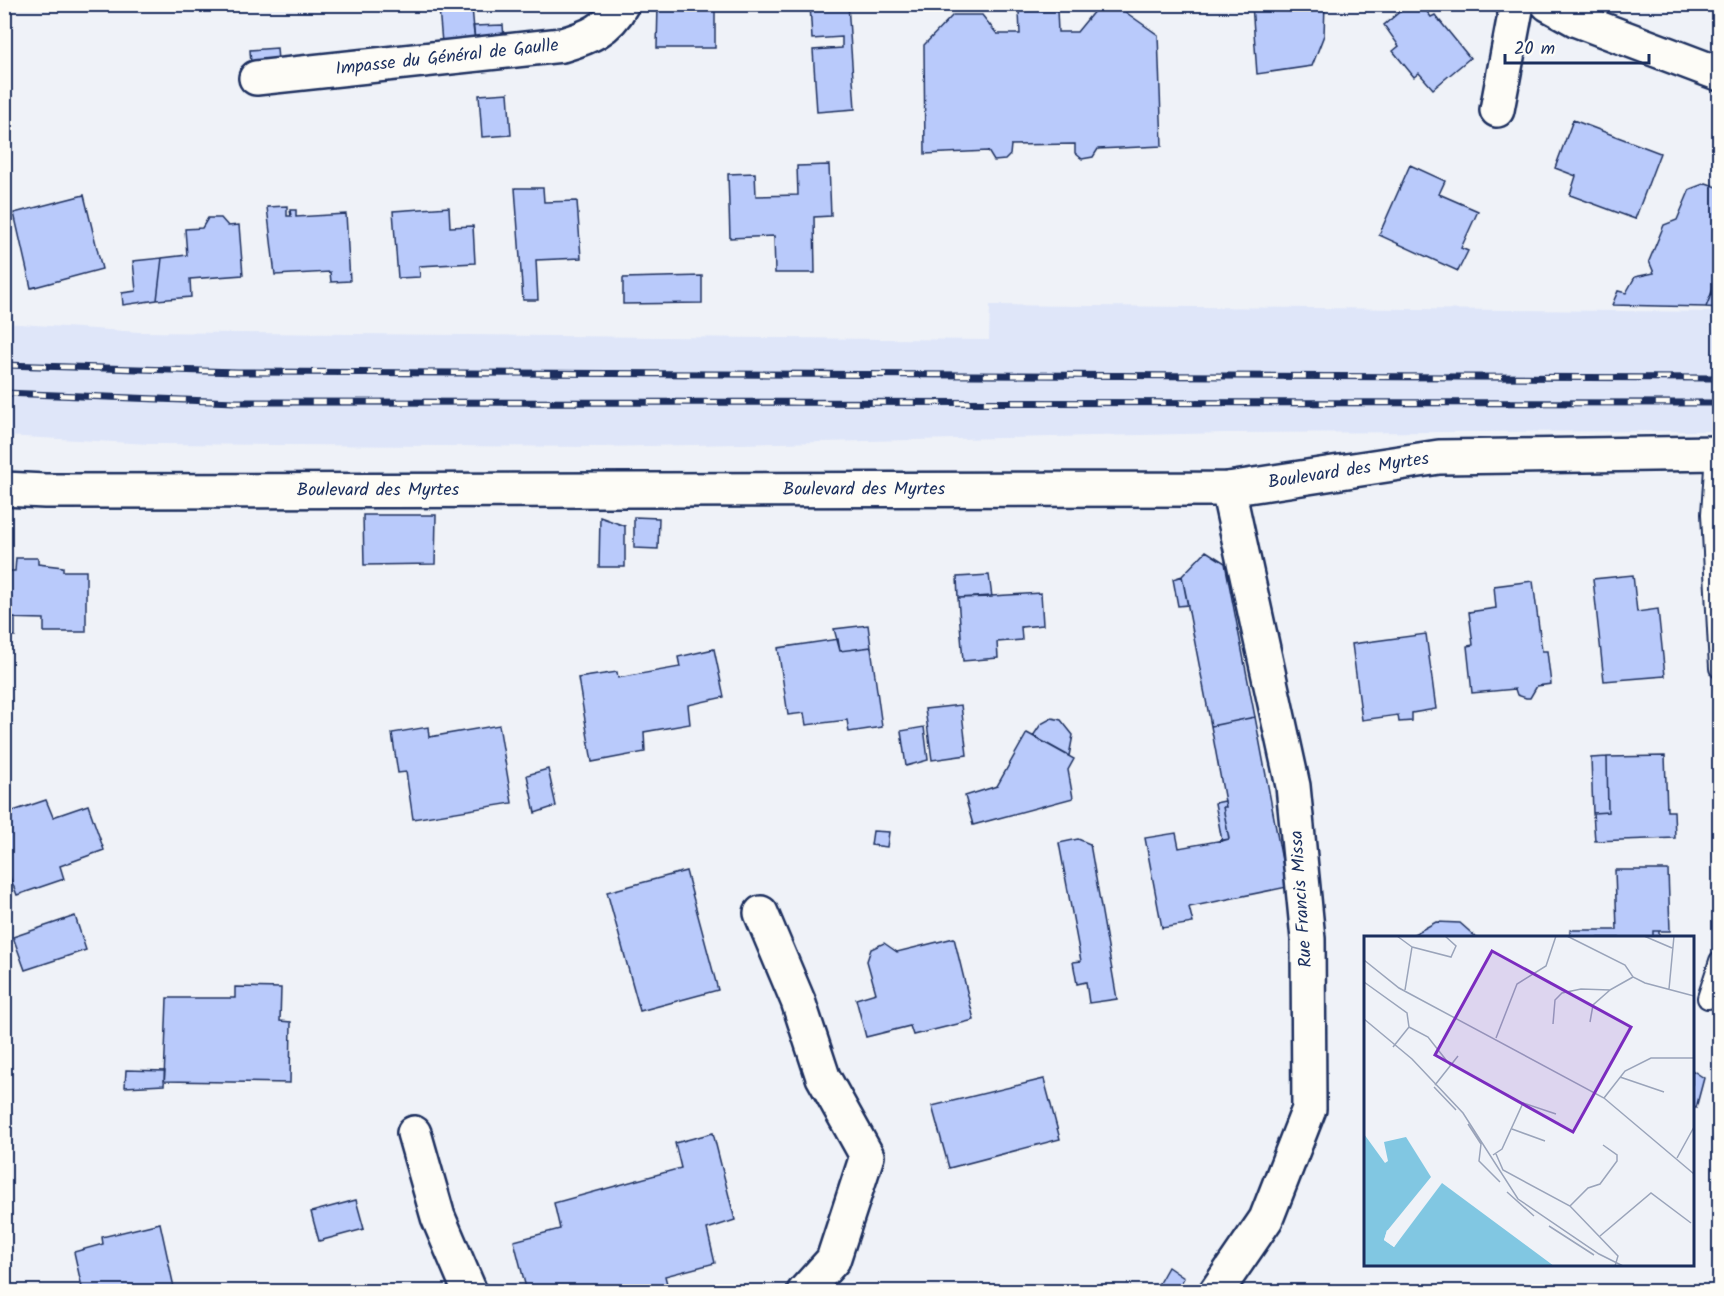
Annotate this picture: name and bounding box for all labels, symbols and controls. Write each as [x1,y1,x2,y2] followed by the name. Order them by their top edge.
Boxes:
[1505,27,1649,65] scale bar
[334,31,560,84] street label: Impasse du Général de Gaulle
[1514,35,1555,64] text: 20 m
[1266,444,1431,497] street label: Boulevard des Myrtes
[783,475,946,504] street label: Boulevard des Myrtes
[297,476,460,505] street label: Boulevard des Myrtes
[1283,829,1321,969] street label: Rue Francis Missa
[1364,936,1694,1266] inset map

